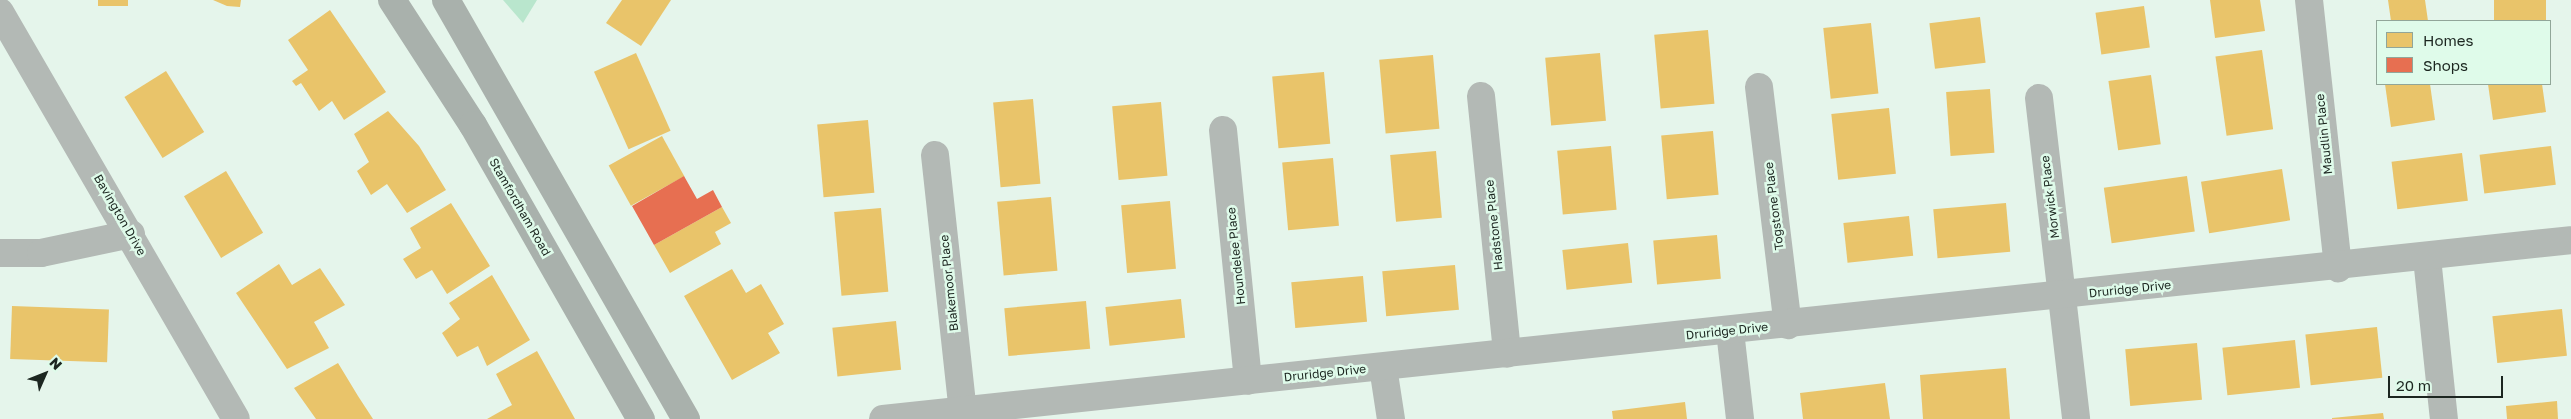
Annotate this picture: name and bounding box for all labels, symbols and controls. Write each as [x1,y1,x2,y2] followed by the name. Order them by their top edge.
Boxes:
[2376,20,2551,85] legend
[2423,31,2473,49] text: Homes
[2423,56,2468,74] text: Shops
[2313,93,2335,175] street label: Maudlin Place
[2038,155,2062,239] street label: Morwick Place
[486,156,554,258] street label: Stamfordham Road
[1761,161,1787,251] street label: Togstone Place
[91,172,149,258] street label: Bavington Drive
[1482,179,1506,271] street label: Hadstone Place
[1224,207,1248,305] street label: Houndelee Place
[937,234,961,332] street label: Blakemoor Place
[2088,278,2172,300] street label: Druridge Drive
[1685,320,1769,342] street label: Druridge Drive
[20,349,70,399] north arrow
[46,353,66,373] text: N
[1283,362,1367,384] street label: Druridge Drive
[2391,366,2506,398] scale bar
[2396,376,2431,394] text: 20 m

